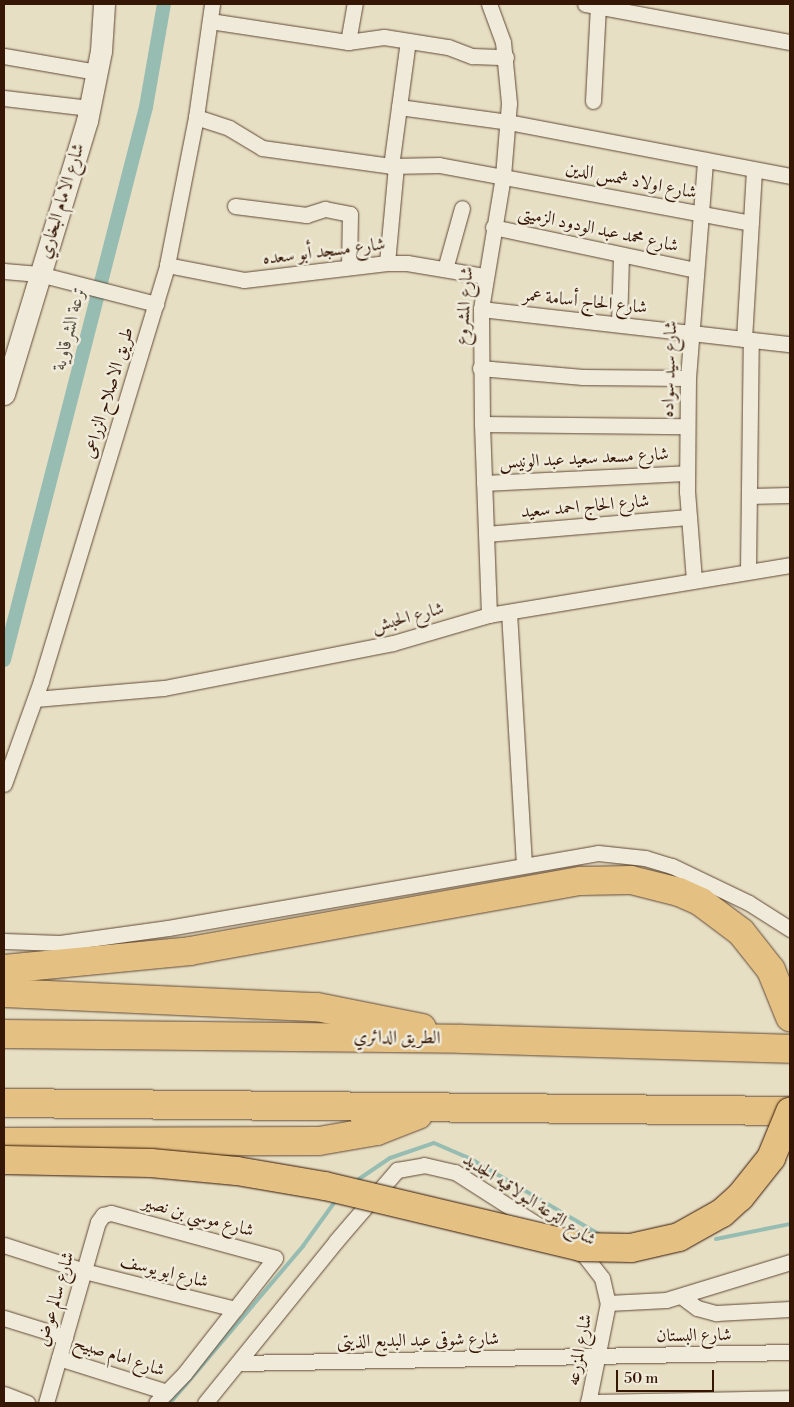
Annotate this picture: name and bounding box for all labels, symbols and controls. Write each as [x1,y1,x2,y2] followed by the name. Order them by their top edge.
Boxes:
[34,141,90,261] street label: شارع الامام البخاري
[564,158,698,204] street label: شارع اولاد شمس الدين
[516,202,680,258] street label: شارع محمد عبد الودود الزميتى
[261,234,387,270] street label: شارع مسجد أبو سعده
[451,266,479,346] street label: شارع المشروع
[49,284,91,372] water label: ترعة الشرقاوية
[522,285,648,319] street label: شارع الحاج أسامة عمر
[658,320,682,418] street label: شارع سيد سواده
[79,325,139,461] street label: طريق الاصلاح الزراعى
[499,444,669,474] street label: شارع مسعد سعيد عبد الونيس
[520,491,650,523] street label: شارع الحاج احمد سعيد
[369,598,447,638] street label: شارع الحبش
[353,1026,441,1050] street label: الطريق الدائري
[458,1149,600,1251] street label: شارع الترعة البولاقيه الجديد
[140,1192,256,1242] street label: شارع موسي بن نصير
[32,1249,80,1349] street label: شارع سالم عوض
[118,1251,210,1293] street label: شارع ابو يوسف
[562,1312,598,1388] street label: شارع المزرعه
[656,1325,732,1347] street label: شارع البستان
[337,1329,499,1353] street label: شارع شوقى عبد البديع الذيتى
[71,1332,167,1382] street label: شارع امام صبيح
[619,1360,716,1392] scale bar
[624,1369,658,1388] text: 50 m

